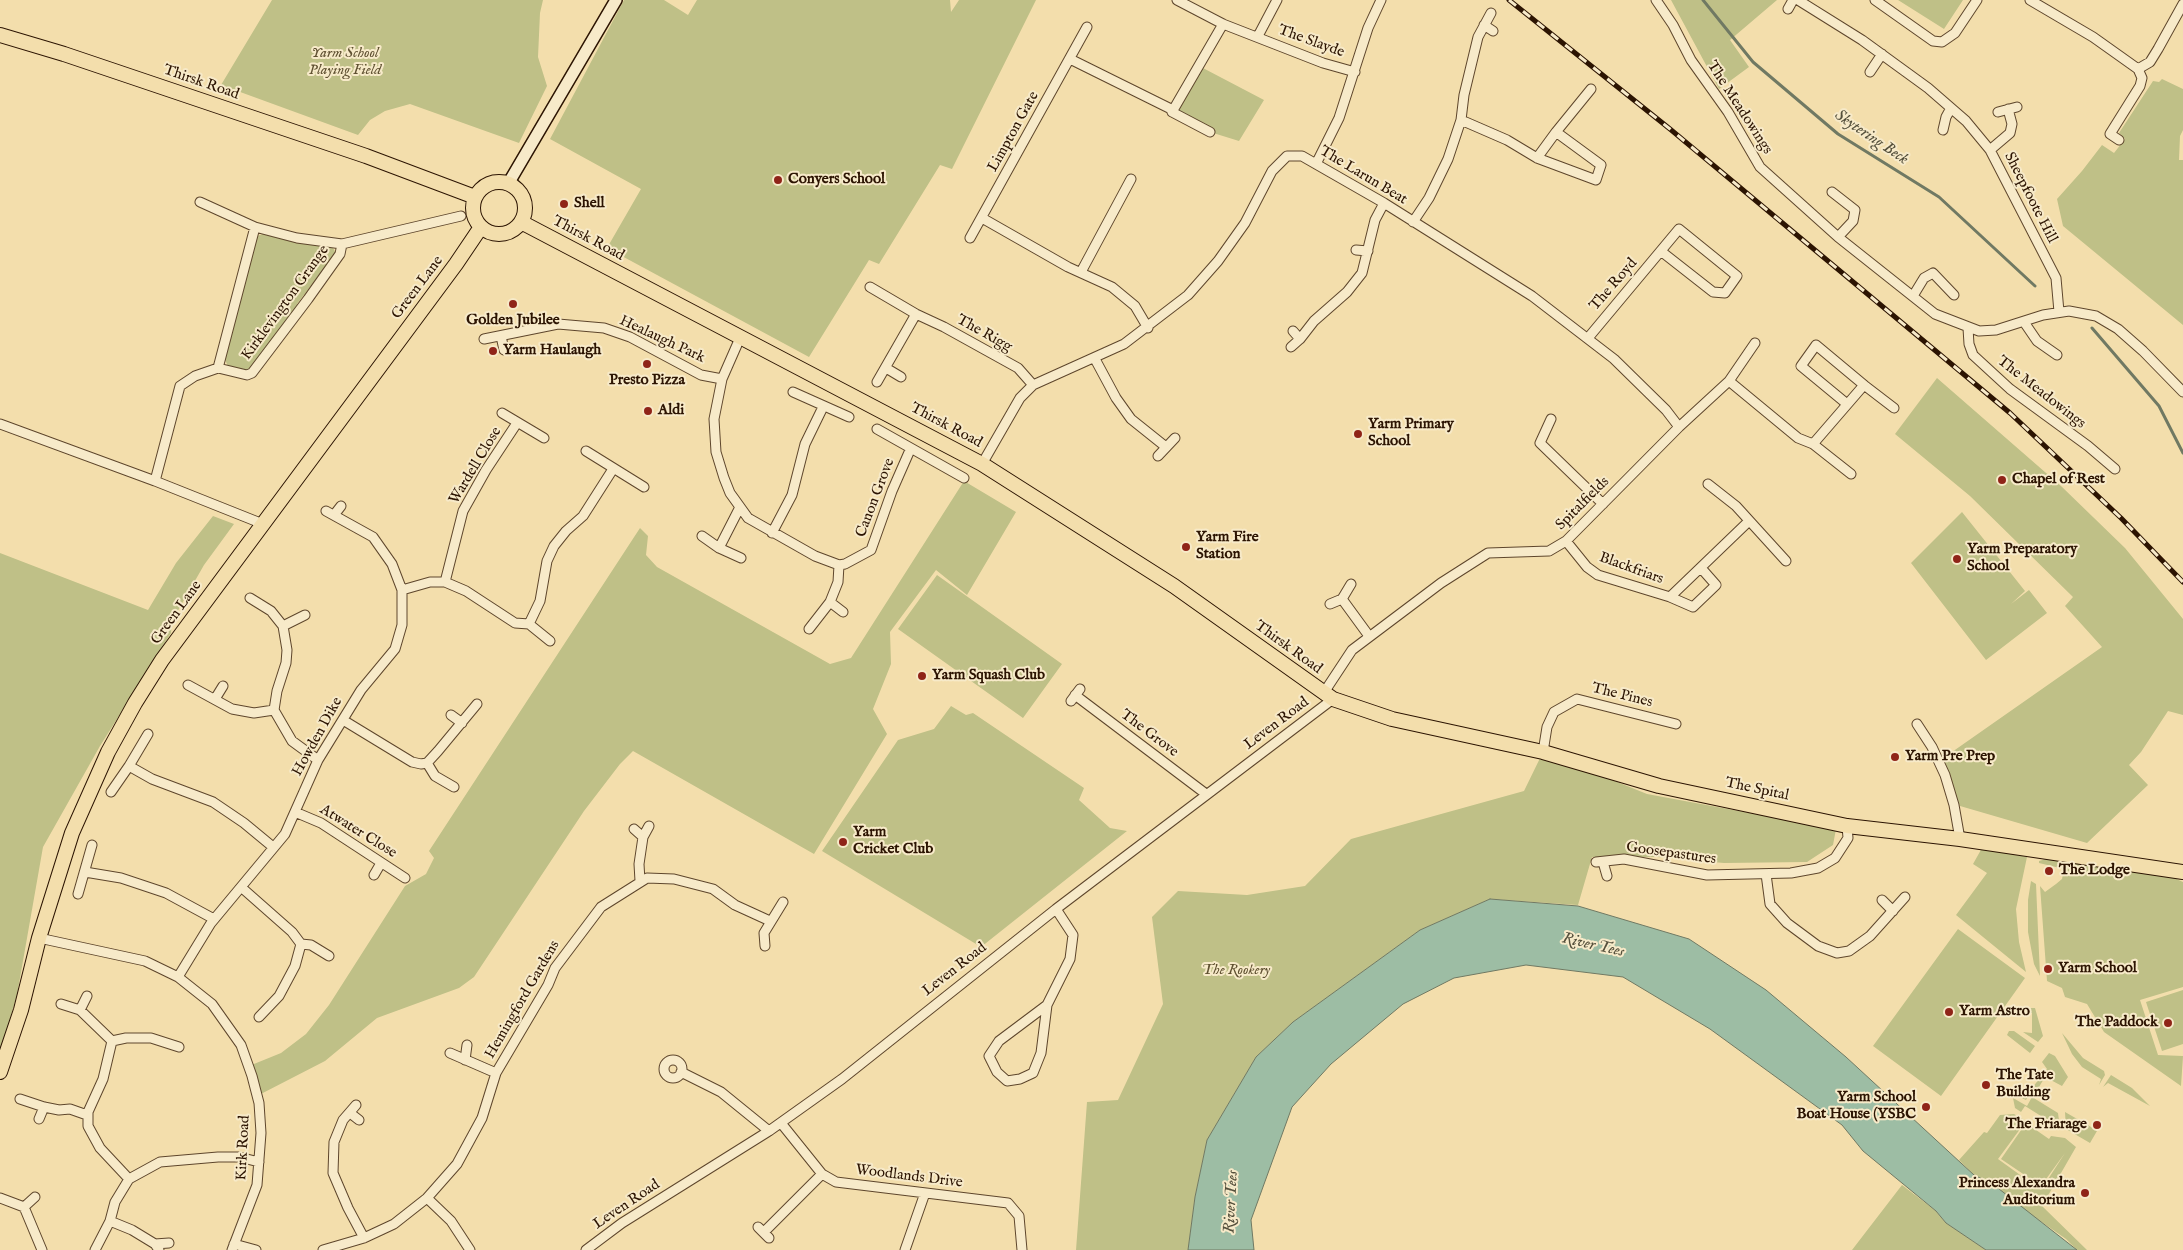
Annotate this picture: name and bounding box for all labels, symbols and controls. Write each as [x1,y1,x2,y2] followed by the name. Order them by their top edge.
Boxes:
[1275,22,1347,62] street label: The Slayde
[309,45,381,80] park label: Yarm School Playing Field
[1702,58,1776,158] street label: The Meadowings
[161,62,241,104] street label: Thirsk Road
[984,89,1044,175] street label: Limpton Gate
[1831,106,1911,170] water label: Skytering Beck
[1316,143,1410,209] street label: The Larun Beat
[1999,150,2061,246] street label: Sheepfoote Hill
[788,171,885,189] place label: Conyers School
[772,174,784,186] marker: Conyers School
[574,195,605,213] place label: Shell
[558,198,570,210] marker: Shell
[549,213,627,265] street label: Thirsk Road
[238,242,334,364] street label: Kirklevington Grange
[388,253,448,323] street label: Green Lane
[1586,255,1642,315] street label: The Royd
[507,298,519,310] marker: Golden Jubilee
[953,311,1015,357] street label: The Rigg
[466,312,560,330] place label: Golden Jubilee
[616,312,708,368] street label: Healaugh Park
[503,342,601,360] place label: Yarm Haulaugh
[487,345,499,357] marker: Yarm Haulaugh
[1993,353,2089,433] street label: The Meadowings
[641,358,653,370] marker: Presto Pizza
[609,372,685,390] place label: Presto Pizza
[907,400,985,452] street label: Thirsk Road
[658,402,684,420] place label: Aldi
[642,405,654,417] marker: Aldi
[1368,416,1454,451] place label: Yarm Primary School
[446,424,506,508] street label: Wardell Close
[1352,428,1364,440] marker: Yarm Primary School
[853,456,899,540] street label: Canon Grove
[2012,471,2105,489] place label: Chapel of Rest
[1552,473,1614,535] street label: Spitalfields
[1996,474,2008,486] marker: Chapel of Rest
[1196,529,1259,564] place label: Yarm Fire Station
[1180,541,1192,553] marker: Yarm Fire Station
[1967,541,2077,576] place label: Yarm Preparatory School
[1596,549,1666,589] street label: Blackfriars
[1951,553,1963,565] marker: Yarm Preparatory School
[148,578,206,648] street label: Green Lane
[1251,618,1325,678] street label: Thirsk Road
[932,667,1045,685] place label: Yarm Squash Club
[916,670,928,682] marker: Yarm Squash Club
[1590,680,1654,712] street label: The Pines
[289,694,347,780] street label: Howden Dike
[1241,694,1313,754] street label: Leven Road
[1116,706,1182,762] street label: The Grove
[1905,748,1995,766] place label: Yarm Pre Prep
[1889,751,1901,763] marker: Yarm Pre Prep
[1724,774,1790,806] street label: The Spital
[316,801,400,863] street label: Atwater Close
[853,824,933,859] place label: Yarm Cricket Club
[837,836,849,848] marker: Yarm Cricket Club
[1625,839,1717,869] street label: Goosepastures
[2059,862,2130,880] place label: The Lodge
[2043,865,2055,877] marker: The Lodge
[1560,930,1626,962] water label: River Tees
[482,938,564,1062] street label: Hemingford Gardens
[919,939,991,1001] street label: Leven Road
[2058,960,2137,978] place label: Yarm School
[1202,962,1270,980] park label: The Rookery
[2042,963,2054,975] marker: Yarm School
[1959,1003,2030,1021] place label: Yarm Astro
[1943,1006,1955,1018] marker: Yarm Astro
[2075,1014,2158,1032] place label: The Paddock
[2162,1017,2174,1029] marker: The Paddock
[1996,1067,2053,1102] place label: The Tate Building
[1980,1079,1992,1091] marker: The Tate Building
[1796,1089,1916,1124] place label: Yarm School Boat House (YSBC
[1920,1101,1932,1113] marker: Yarm School Boat House (YSBC
[233,1115,255,1181] street label: Kirk Road
[2006,1116,2087,1134] place label: The Friarage
[2091,1119,2103,1131] marker: The Friarage
[854,1162,964,1192] street label: Woodlands Drive
[1221,1170,1243,1234] water label: River Tees
[1959,1175,2075,1210] place label: Princess Alexandra Auditorium
[590,1176,664,1234] street label: Leven Road
[2079,1187,2091,1199] marker: Princess Alexandra Auditorium

